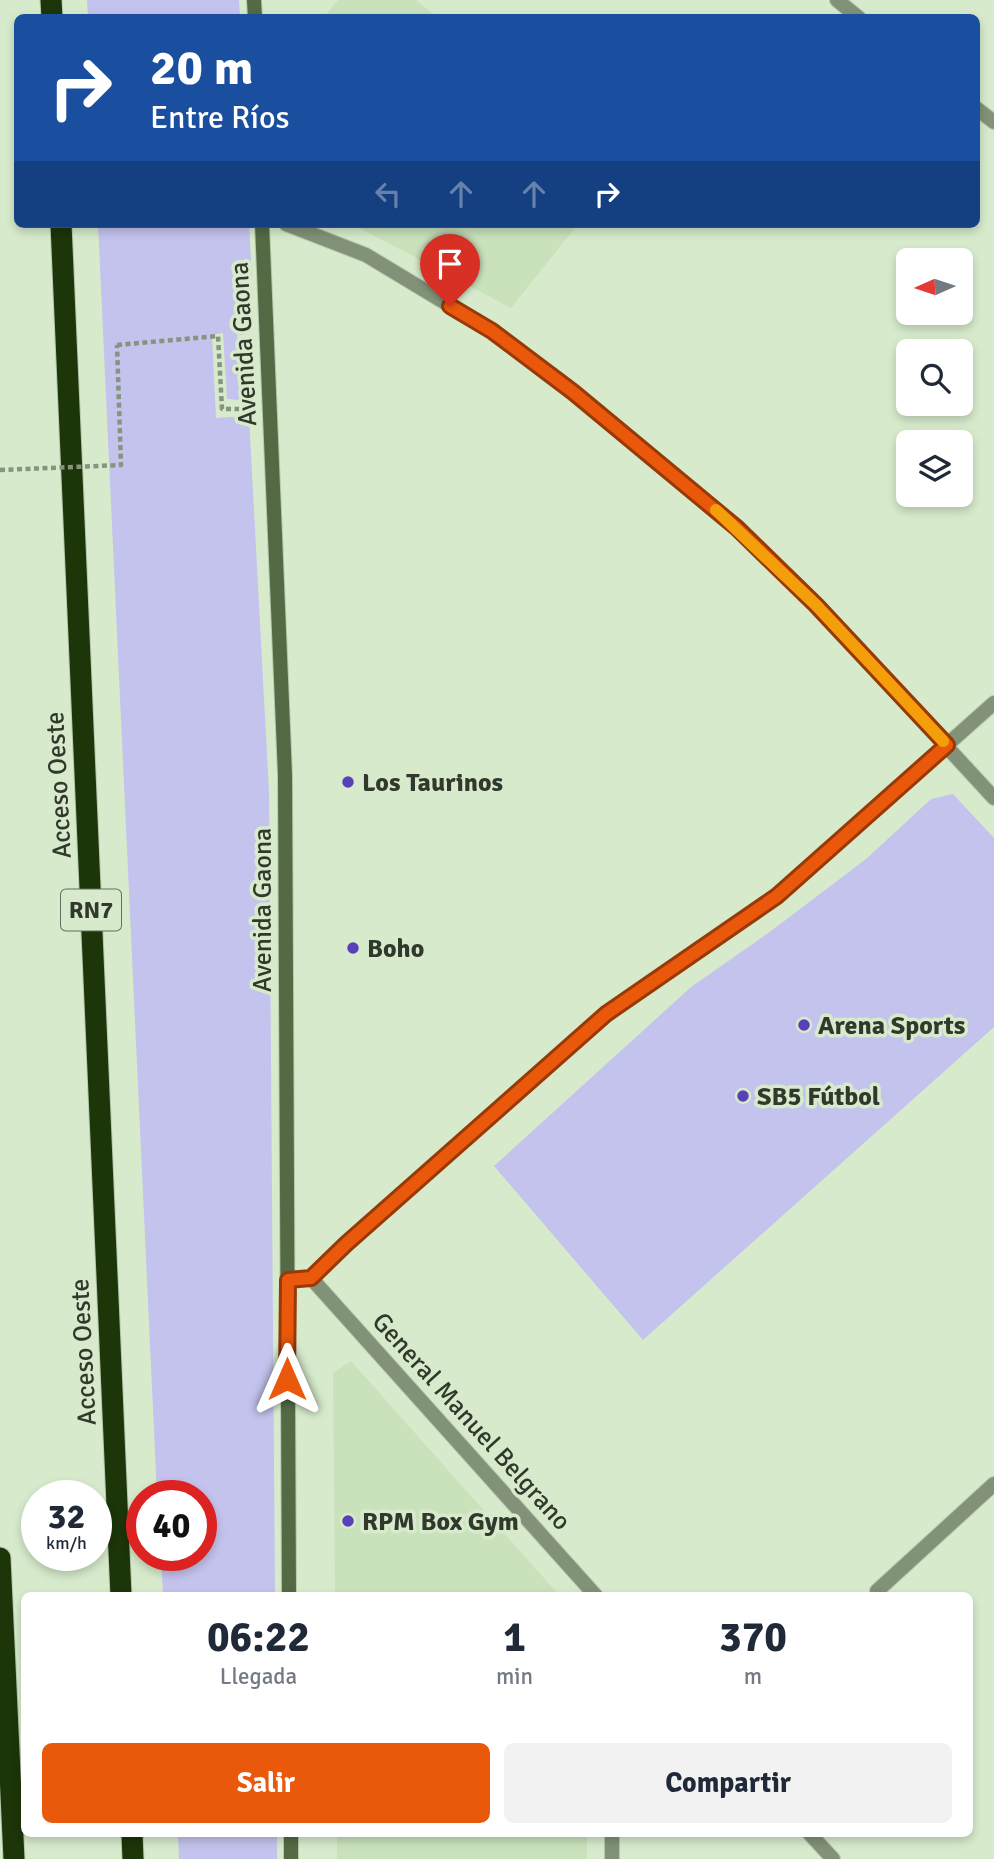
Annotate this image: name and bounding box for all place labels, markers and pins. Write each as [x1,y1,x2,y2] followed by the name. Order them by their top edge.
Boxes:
[420,234,480,306] pin
[362,767,503,799] place label: Los Taurinos
[340,774,356,790] marker: Los Taurinos
[367,933,424,965] place label: Boho
[345,940,361,956] marker: Boho
[818,1010,965,1042] place label: Arena Sports
[796,1017,812,1033] marker: Arena Sports
[757,1081,880,1113] place label: SB5 Fútbol
[735,1088,751,1104] marker: SB5 Fútbol
[362,1506,519,1538] place label: RPM Box Gym
[340,1513,356,1529] marker: RPM Box Gym

